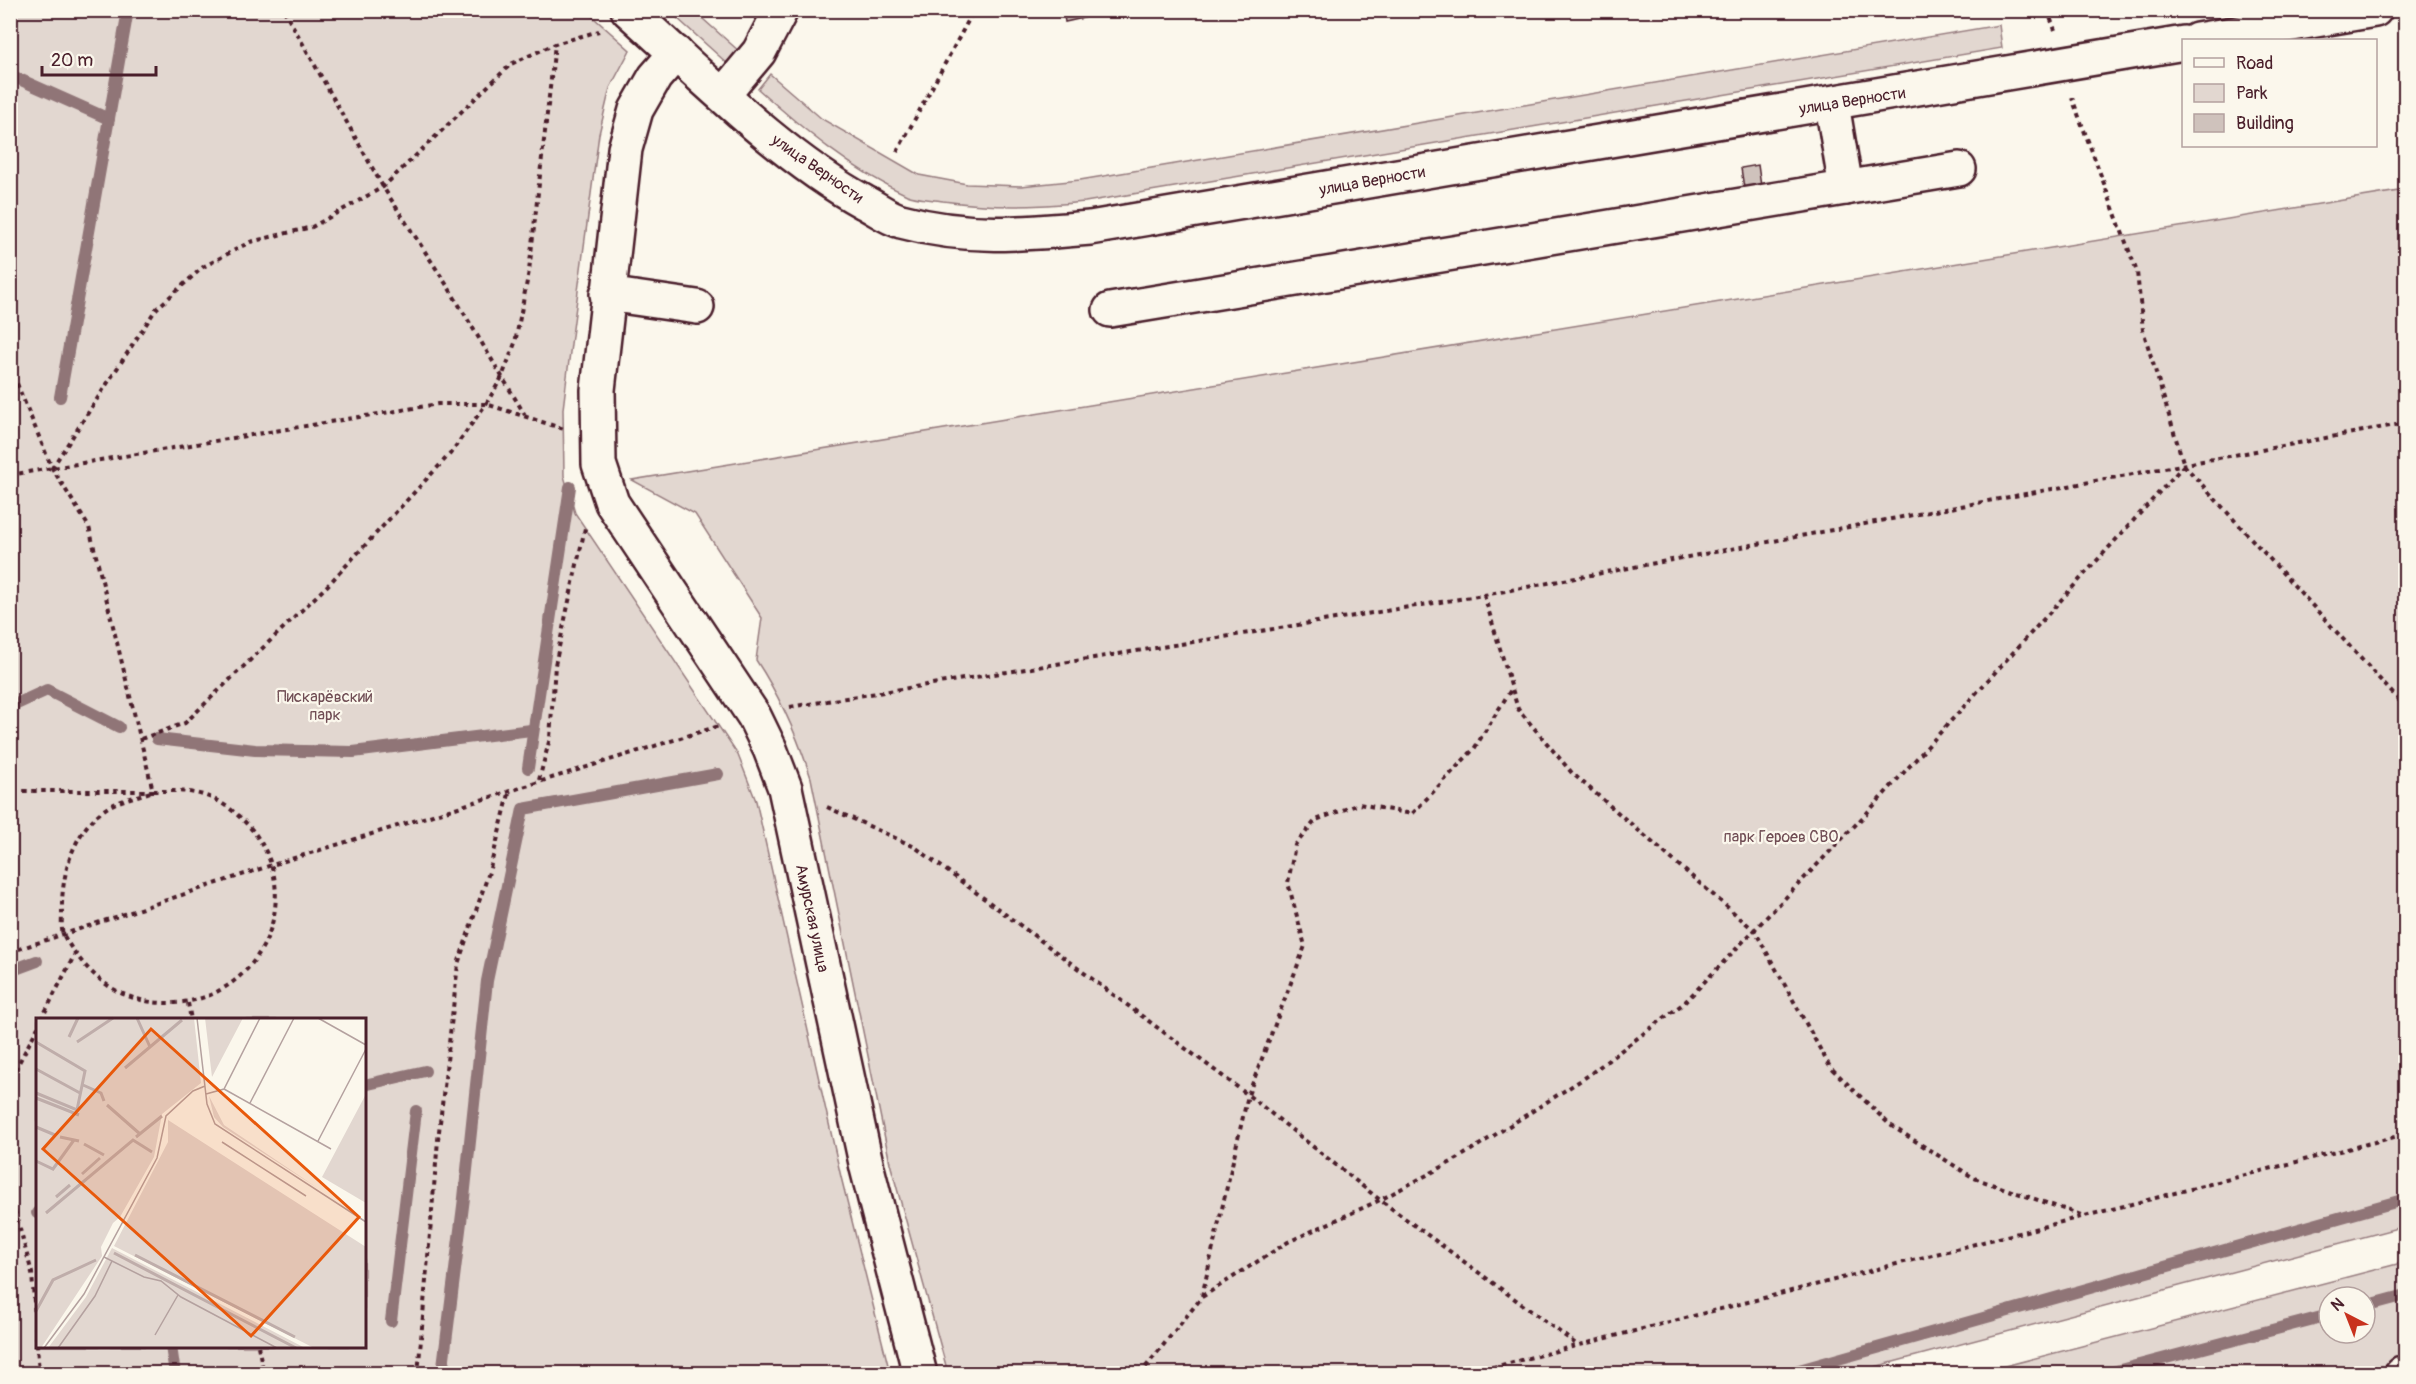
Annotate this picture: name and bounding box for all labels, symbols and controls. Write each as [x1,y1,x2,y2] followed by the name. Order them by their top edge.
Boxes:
[42,39,156,77] scale bar
[2182,39,2377,147] legend
[51,49,93,72] text: 20 m
[2236,52,2273,75] text: Road
[2236,82,2268,105] text: Park
[1797,83,1907,119] street label: улица Верности
[2236,112,2294,135] text: Building
[767,129,867,208] street label: улица Верности
[1317,162,1427,200] street label: улица Верности
[277,687,373,725] park label: Пискарёвский парк
[1724,827,1838,847] park label: парк Героев СВО
[791,862,833,974] street label: Амурская улица
[36,1018,366,1348] inset map
[2317,1285,2377,1345] north arrow
[2327,1293,2348,1316] text: N

